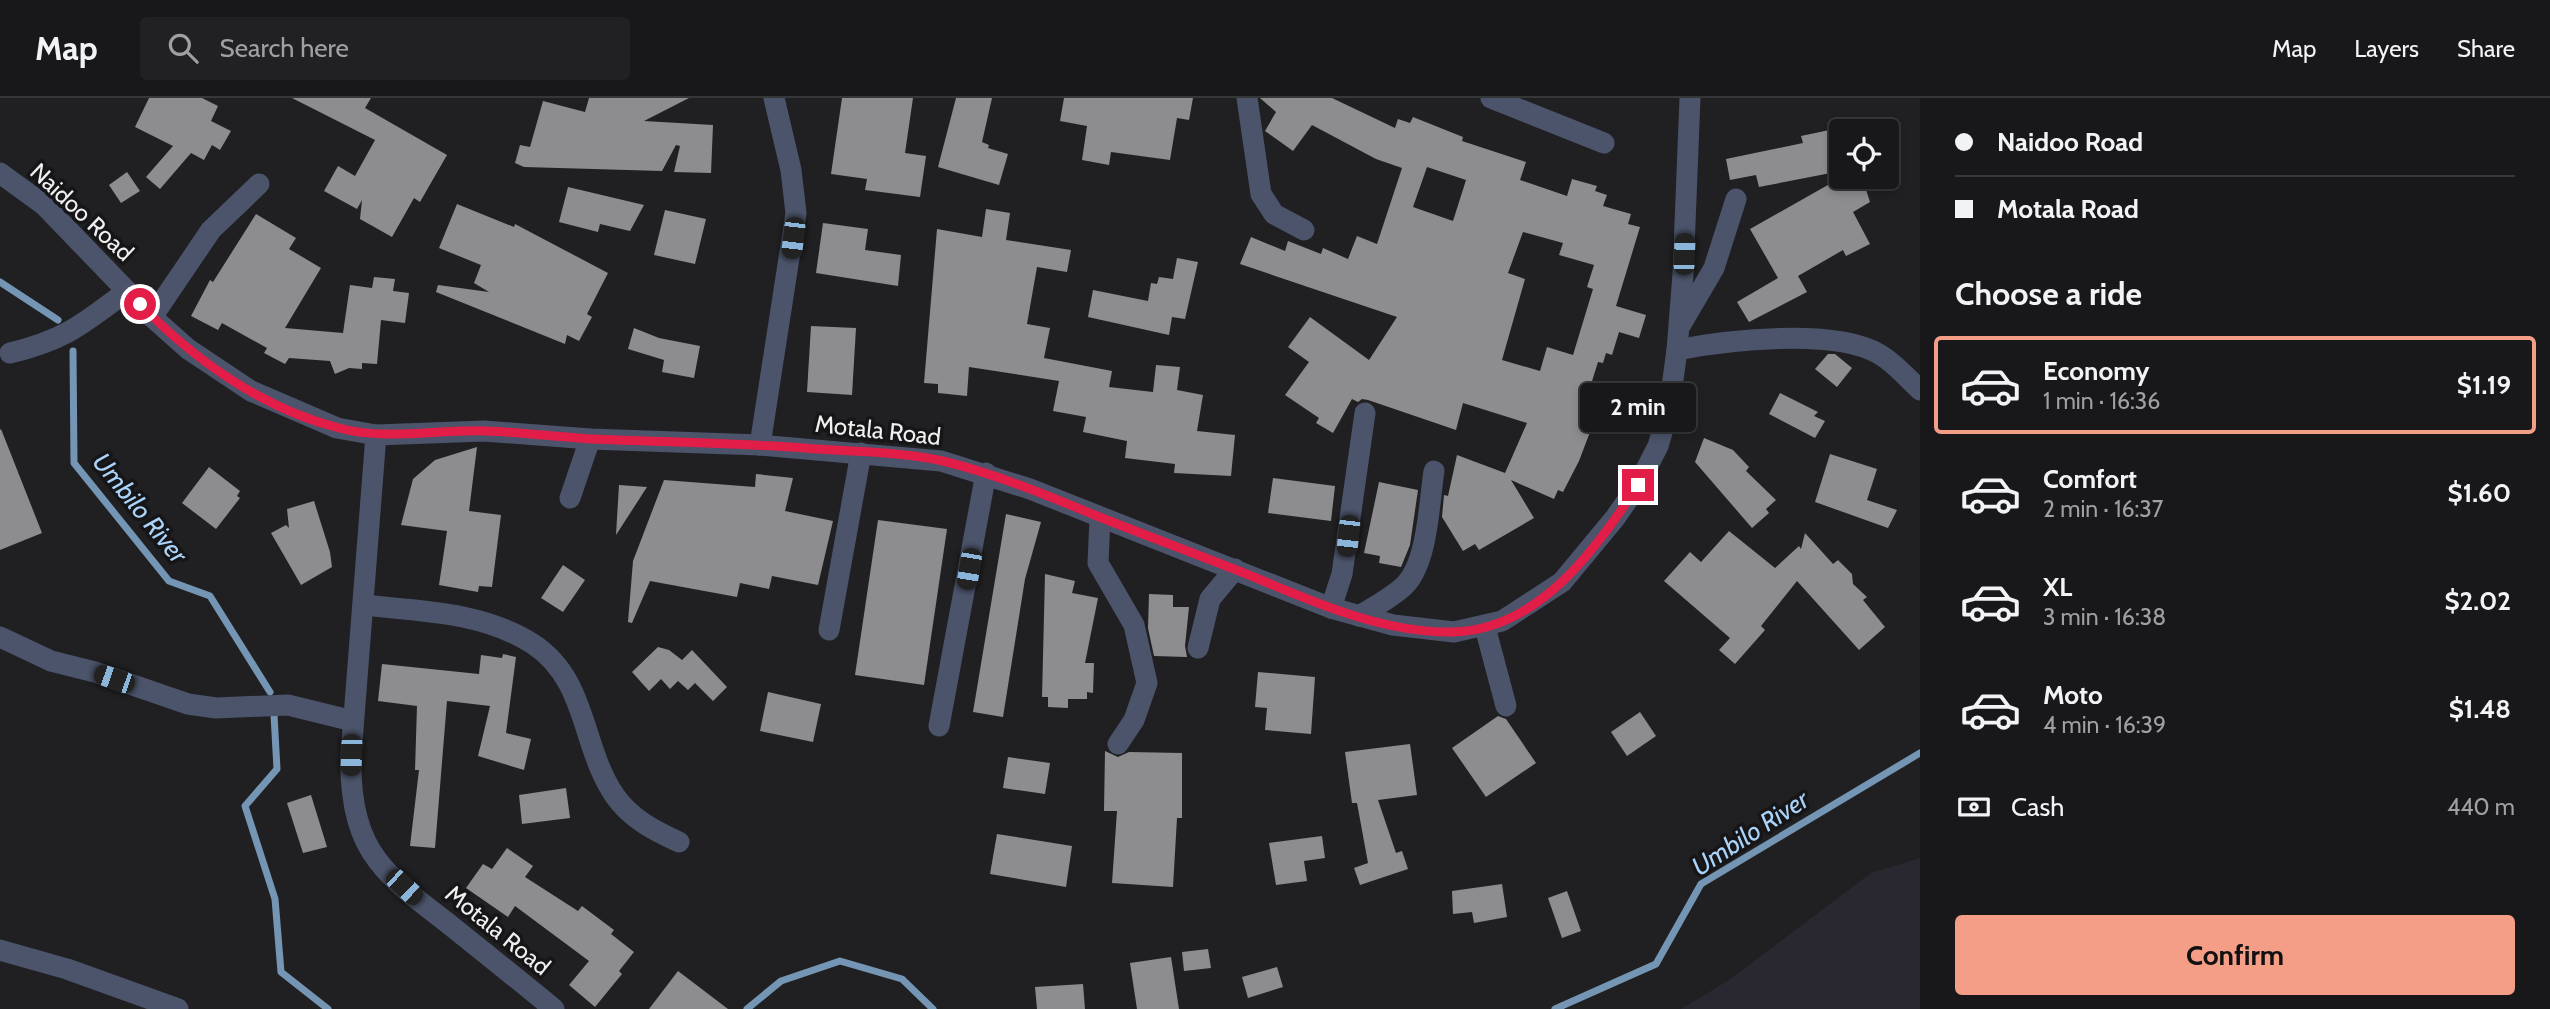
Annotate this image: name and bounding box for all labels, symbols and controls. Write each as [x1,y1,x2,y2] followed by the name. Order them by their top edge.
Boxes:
[140,17,630,80] search box
[35,28,98,68] text: Map
[164,29,202,67] icon: search
[220,32,349,64] text: Search here
[2272,34,2316,63] text: Map
[2354,34,2419,63] text: Layers
[2457,34,2515,63] text: Share
[1829,119,1899,189] map controls
[1829,119,1899,189] button: locate
[1997,126,2143,158] text: Naidoo Road
[24,157,140,267] street label: Naidoo Road
[1997,193,2139,225] text: Motala Road
[781,216,806,260] car
[1673,233,1696,275] car
[1955,274,2142,313] text: Choose a ride
[124,288,156,320] route start
[1959,354,2022,417] icon: car
[2043,355,2149,387] text: Economy
[2457,369,2511,401] text: $1.19
[1580,384,1696,432] callout: 2 min
[2043,387,2160,415] text: 1 min · 16:36
[1610,393,1666,421] text: 2 min
[814,409,942,451] street label: Motala Road
[86,446,195,570] water label: Umbilo River
[1959,462,2022,525] icon: car
[2043,463,2137,495] text: Comfort
[1622,469,1654,501] route end
[2448,477,2511,509] text: $1.60
[2043,495,2163,523] text: 2 min · 16:37
[1336,514,1361,558] car
[956,546,983,592] car
[1959,570,2022,633] icon: car
[2043,571,2072,603] text: XL
[2445,585,2511,617] text: $2.02
[2043,603,2166,631] text: 3 min · 16:38
[91,662,138,696] car
[1959,678,2022,741] icon: car
[2043,679,2103,711] text: Moto
[2449,693,2511,725] text: $1.48
[2043,711,2166,739] text: 4 min · 16:39
[340,734,363,776] car
[1686,783,1815,883] water label: Umbilo River
[1955,788,1993,826] icon: cash
[2011,791,2064,823] text: Cash
[2447,793,2515,821] text: 440 m
[382,865,427,909] car
[440,879,556,981] street label: Motala Road
[1955,915,2515,995] button: Confirm

